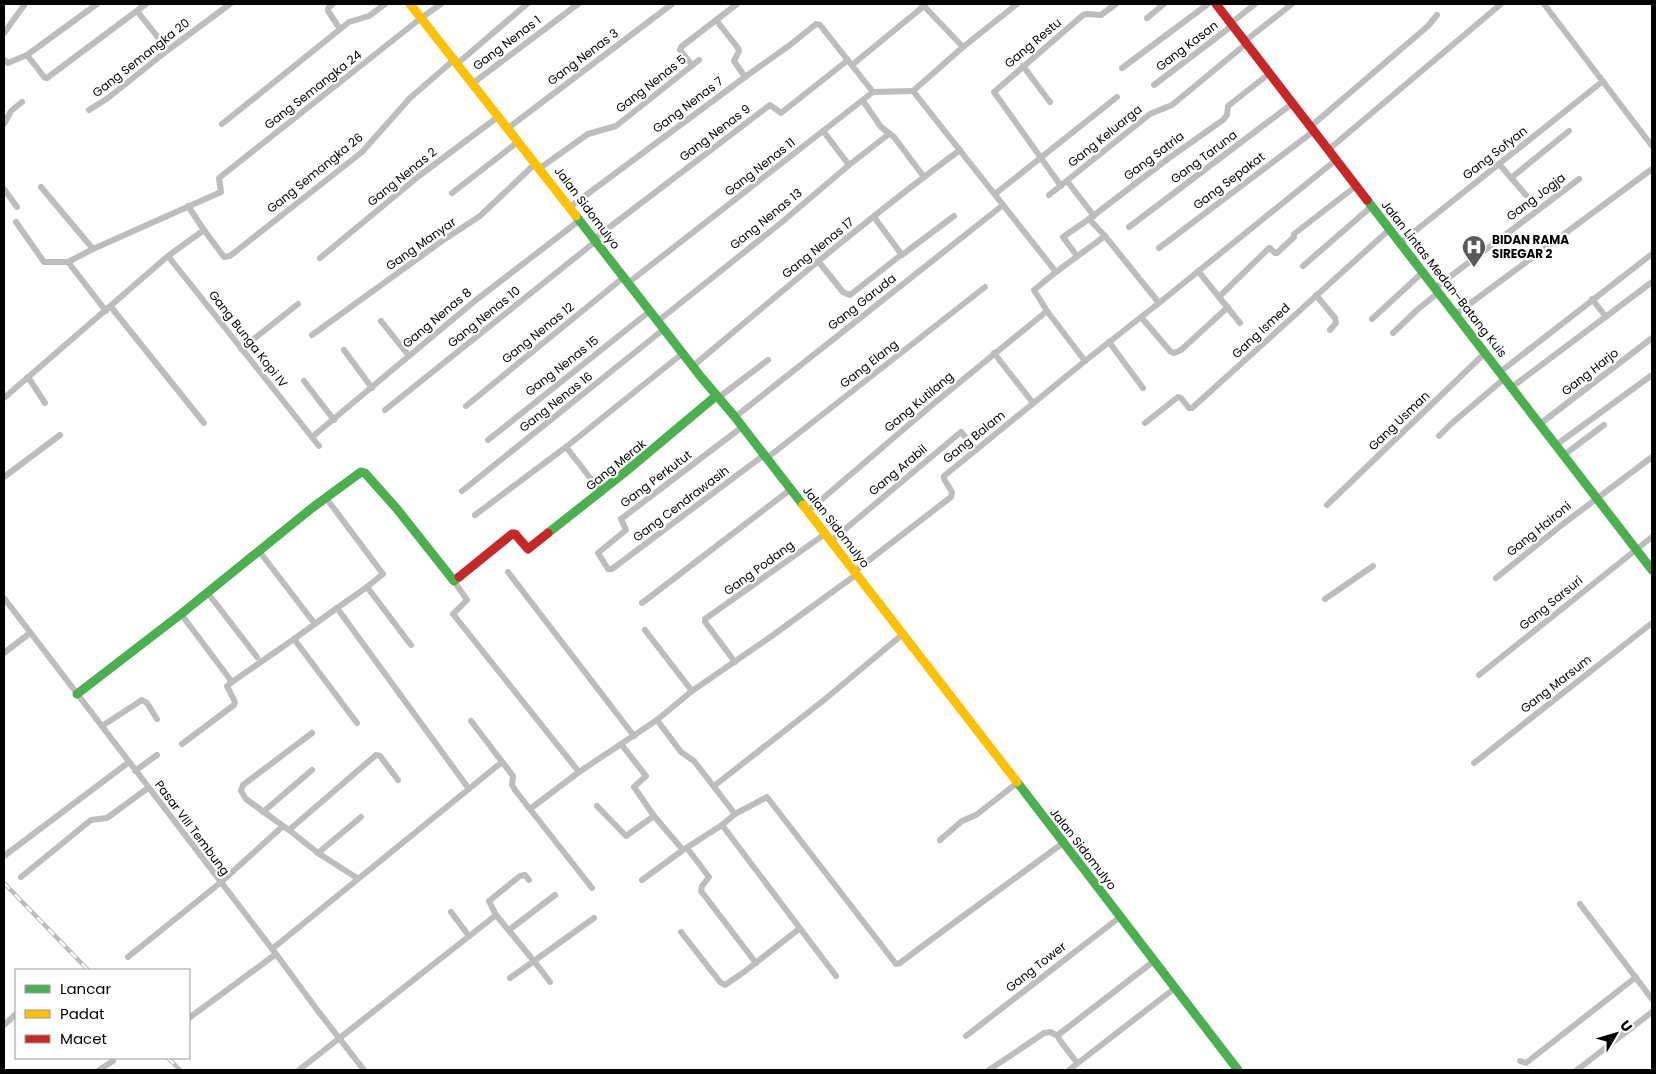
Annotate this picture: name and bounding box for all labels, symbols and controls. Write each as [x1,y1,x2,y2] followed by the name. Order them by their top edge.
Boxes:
[469,11,544,74] street label: Gang Nenas 1
[89,14,193,101] street label: Gang Semangka 20
[1001,14,1065,71] street label: Gang Restu
[1152,17,1221,75] street label: Gang Kasan
[544,24,622,89] street label: Gang Nenas 3
[261,46,365,133] street label: Gang Semangka 24
[612,51,689,117] street label: Gang Nenas 5
[649,72,727,137] street label: Gang Nenas 7
[676,100,754,165] street label: Gang Nenas 9
[1064,101,1145,171] street label: Gang Keluarga
[1459,122,1531,183] street label: Gang Sofyan
[1167,126,1240,187] street label: Gang Taruna
[1120,127,1187,184] street label: Gang Satria
[263,128,366,217] street label: Gang Semangka 26
[721,134,799,200] street label: Gang Nenas 11
[364,143,440,210] street label: Gang Nenas 2
[1189,148,1268,213] street label: Gang Sepakat
[551,163,624,253] street label: Jalan Sidomulyo
[1503,169,1569,224] street label: Gang Jogja
[726,184,805,253] street label: Gang Nenas 13
[1378,197,1511,361] street label: Jalan Lintas Medan–Batang Kuis
[382,213,460,274] street label: Gang Manyar
[778,213,858,282] street label: Gang Nenas 17
[1492,231,1569,262] place label: BIDAN RAMA SIREGAR 2
[1461,234,1487,268] hospital icon: BIDAN RAMA SIREGAR 2
[824,270,899,334] street label: Gang Garuda
[444,282,524,351] street label: Gang Nenas 10
[399,284,475,351] street label: Gang Nenas 8
[205,287,292,391] street label: Gang Bunga Kopi IV
[498,298,577,367] street label: Gang Nenas 12
[1228,299,1293,362] street label: Gang Ismed
[521,332,602,400] street label: Gang Nenas 15
[836,336,901,392] street label: Gang Elang
[1558,344,1622,399] street label: Gang Harjo
[515,367,596,436] street label: Gang Nenas 16
[880,368,957,436] street label: Gang Kutilang
[1364,387,1433,454] street label: Gang Usman
[939,406,1008,467] street label: Gang Balam
[582,435,650,494] street label: Gang Merak
[865,440,930,499] street label: Gang Arabil
[616,446,695,511] street label: Gang Perkutut
[629,462,732,545] street label: Gang Cendrawasih
[799,482,874,571] street label: Jalan Sidomulyo
[1503,497,1575,560] street label: Gang Haironi
[720,536,797,599] street label: Gang Podang
[1515,572,1586,634] street label: Gang Sarsuri
[1517,651,1595,717] street label: Gang Marsum
[151,777,234,879] street label: Pasar VIII Tembung
[1046,804,1121,893] street label: Jalan Sidomulyo
[1002,937,1070,996] street label: Gang Tower
[15,969,190,1059] legend
[60,978,111,999] text: Lancar
[60,1003,105,1024] text: Padat
[1591,1009,1641,1059] north arrow
[1615,1016,1637,1036] text: U
[60,1028,107,1049] text: Macet

